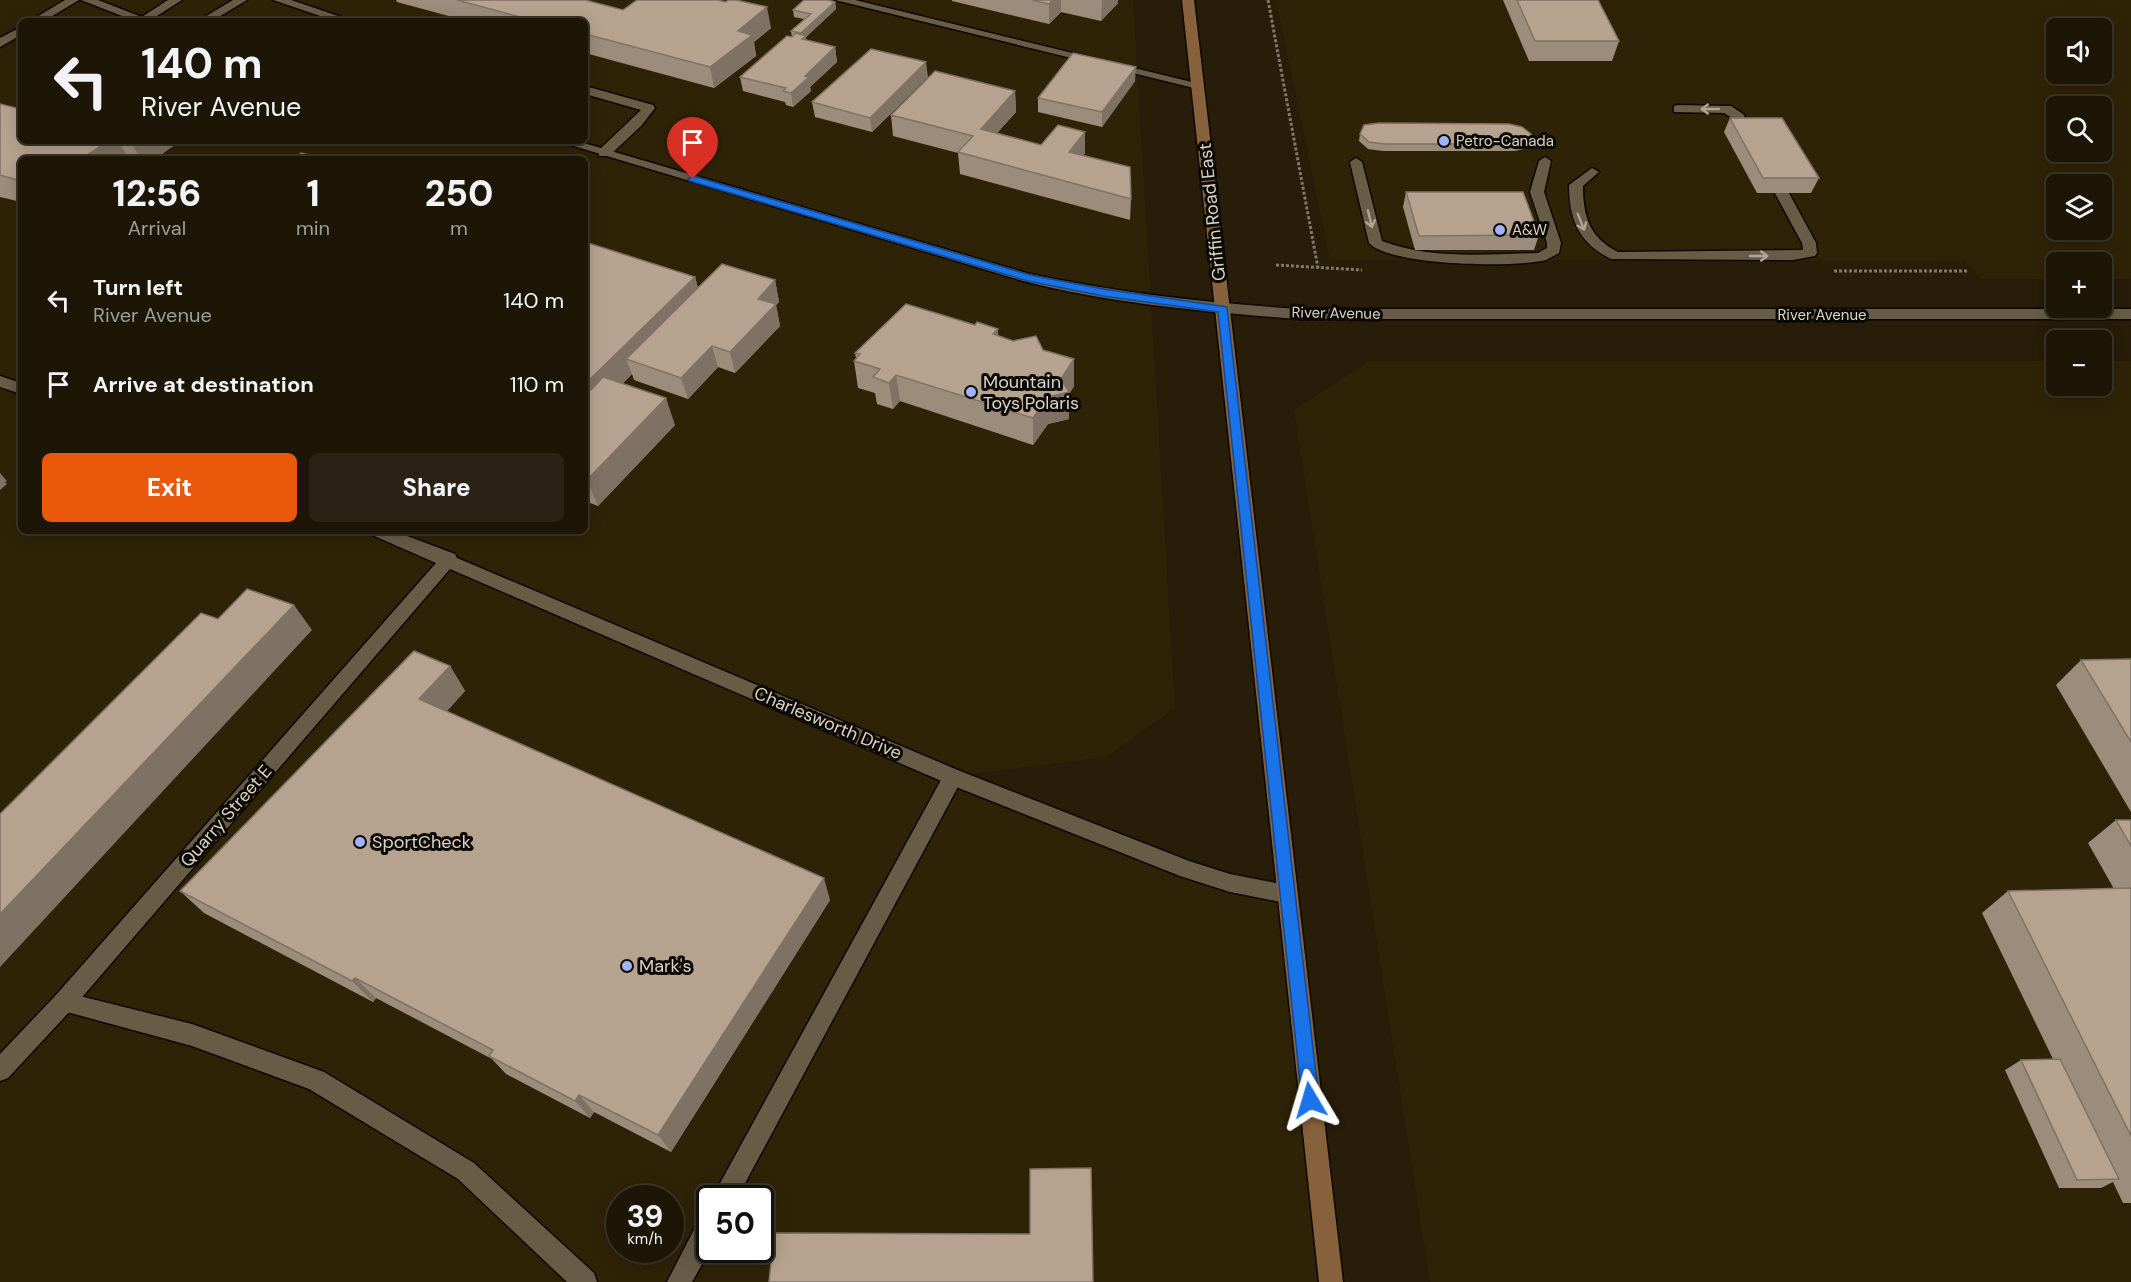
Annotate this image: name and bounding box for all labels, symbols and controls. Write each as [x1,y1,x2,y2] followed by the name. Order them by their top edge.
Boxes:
[2046,18,2112,396] map controls
[2046,18,2112,84] button: sound
[141,36,263,91] text: 140 m
[42,42,120,120] icon: left
[141,89,301,124] text: River Avenue
[2046,96,2112,162] button: search
[1701,103,1721,115] one-way arrow
[667,117,718,179] pin
[676,126,709,159] icon: arrive
[1456,131,1554,151] place label: Petro-Canada
[1437,134,1451,148] marker: Petro-Canada
[1193,142,1231,282] street label: Griffin Road East
[113,170,201,217] text: 12:56
[306,170,320,217] text: 1
[425,170,493,217] text: 250
[2046,174,2112,240] button: layers
[1365,209,1377,228] one-way arrow
[1576,212,1587,230] one-way arrow
[128,215,186,241] text: Arrival
[296,215,330,241] text: min
[450,215,468,241] text: m
[1512,220,1548,240] place label: A&W
[1493,223,1507,237] marker: A&W
[1749,250,1769,262] one-way arrow
[2046,252,2112,318] button: +
[93,273,183,302] text: Turn left
[42,284,75,317] icon: left
[503,286,564,315] text: 140 m
[93,302,212,328] text: River Avenue
[1291,302,1381,324] street label: River Avenue
[1777,305,1867,325] street label: River Avenue
[2046,330,2112,396] button: −
[42,368,75,401] icon: arrive
[93,370,314,399] text: Arrive at destination
[510,370,564,399] text: 110 m
[983,370,1079,415] place label: Mountain Toys Polaris
[964,385,978,399] marker: Mountain Toys Polaris
[42,453,297,522] button: Exit
[309,453,564,522] button: Share
[751,681,905,765] street label: Charlesworth Drive
[175,760,277,872] street label: Quarry Street E
[372,830,471,854] place label: SportCheck
[353,835,367,849] marker: SportCheck
[639,954,692,978] place label: Mark's
[620,959,634,973] marker: Mark's
[1278,1068,1342,1132] position arrow
[696,1185,774,1263] speed limit sign: 50
[627,1197,663,1236] text: 39
[627,1229,663,1249] text: km/h

